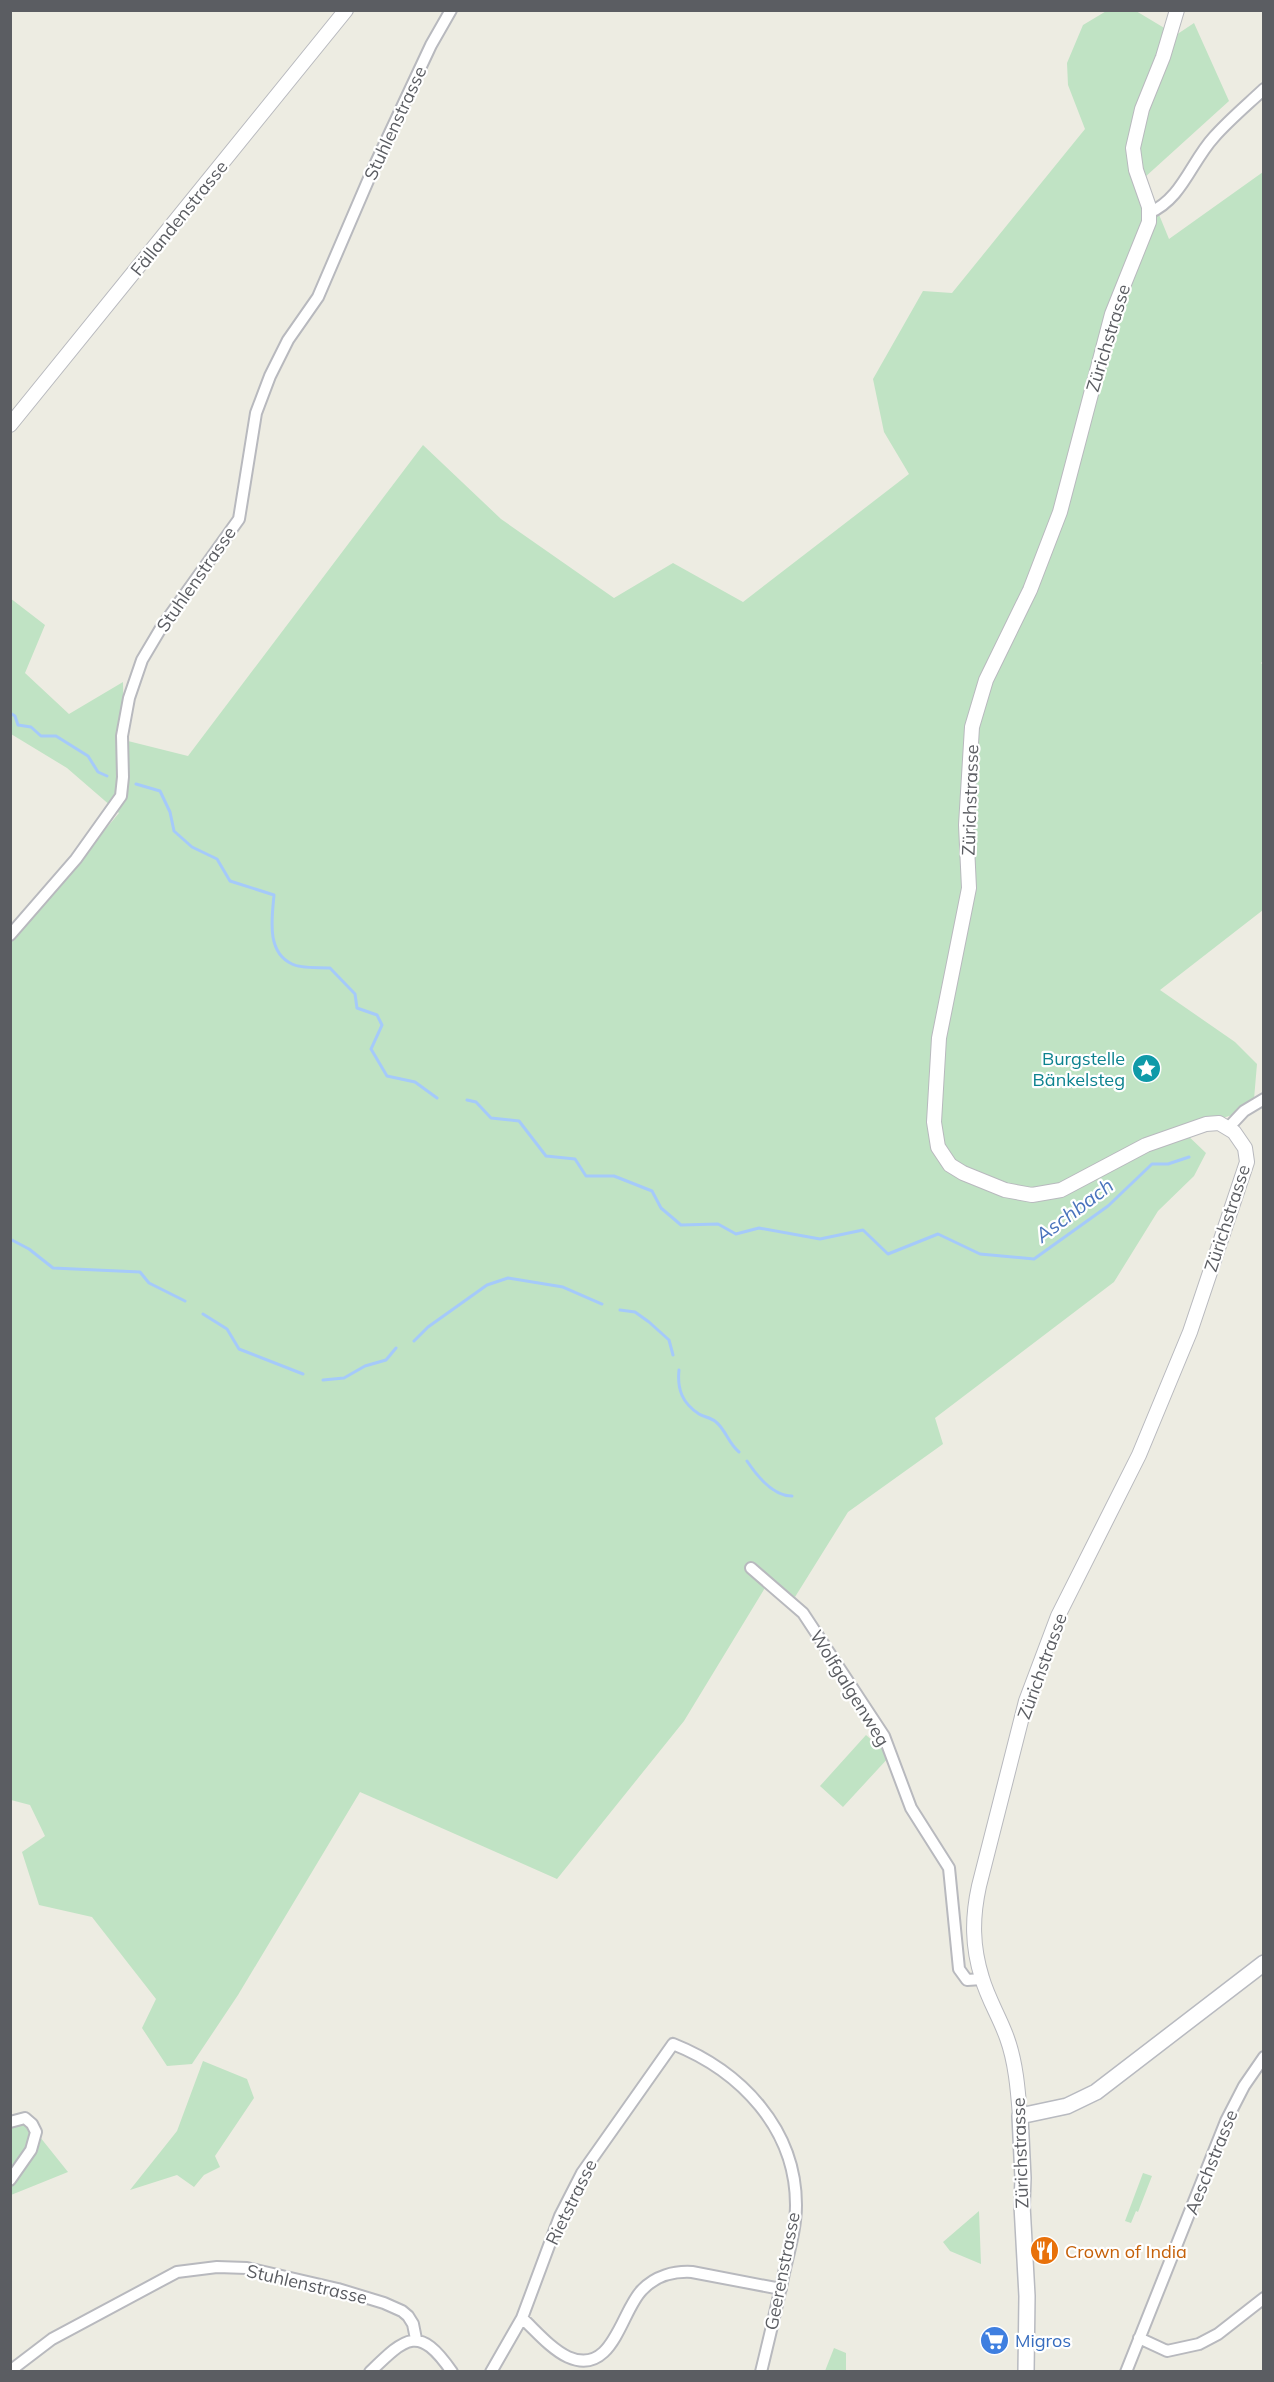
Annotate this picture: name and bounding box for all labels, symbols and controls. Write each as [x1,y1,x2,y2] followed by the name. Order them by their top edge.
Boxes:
[359,62,431,184] street label: Stuhlenstrasse
[125,156,233,280] street label: Fällandenstrasse
[1081,281,1135,395] street label: Zürichstrasse
[151,522,241,636] street label: Stuhlenstrasse
[957,744,983,856] street label: Zürichstrasse
[1033,1047,1125,1091] place label: Burgstelle Bänkelsteg
[1130,1052,1162,1084] place icon: Burgstelle Bänkelsteg
[1199,1162,1255,1274] street label: Zürichstrasse
[1029,1172,1118,1248] water label: Aschbach
[1012,1610,1072,1722] street label: Zürichstrasse
[805,1626,895,1750] street label: Wolfgalgenweg
[1007,2097,1033,2209] street label: Zürichstrasse
[1179,2106,1243,2218] street label: Aeschstrasse
[540,2155,602,2249] street label: Rietstrasse
[759,2210,805,2332] street label: Geerenstrasse
[1028,2235,1060,2267] restaurant icon: Crown of India
[1065,2240,1187,2263] place label: Crown of India
[244,2259,370,2309] street label: Stuhlenstrasse
[978,2324,1010,2356] supermarket icon: Migros
[1015,2329,1071,2352] place label: Migros

